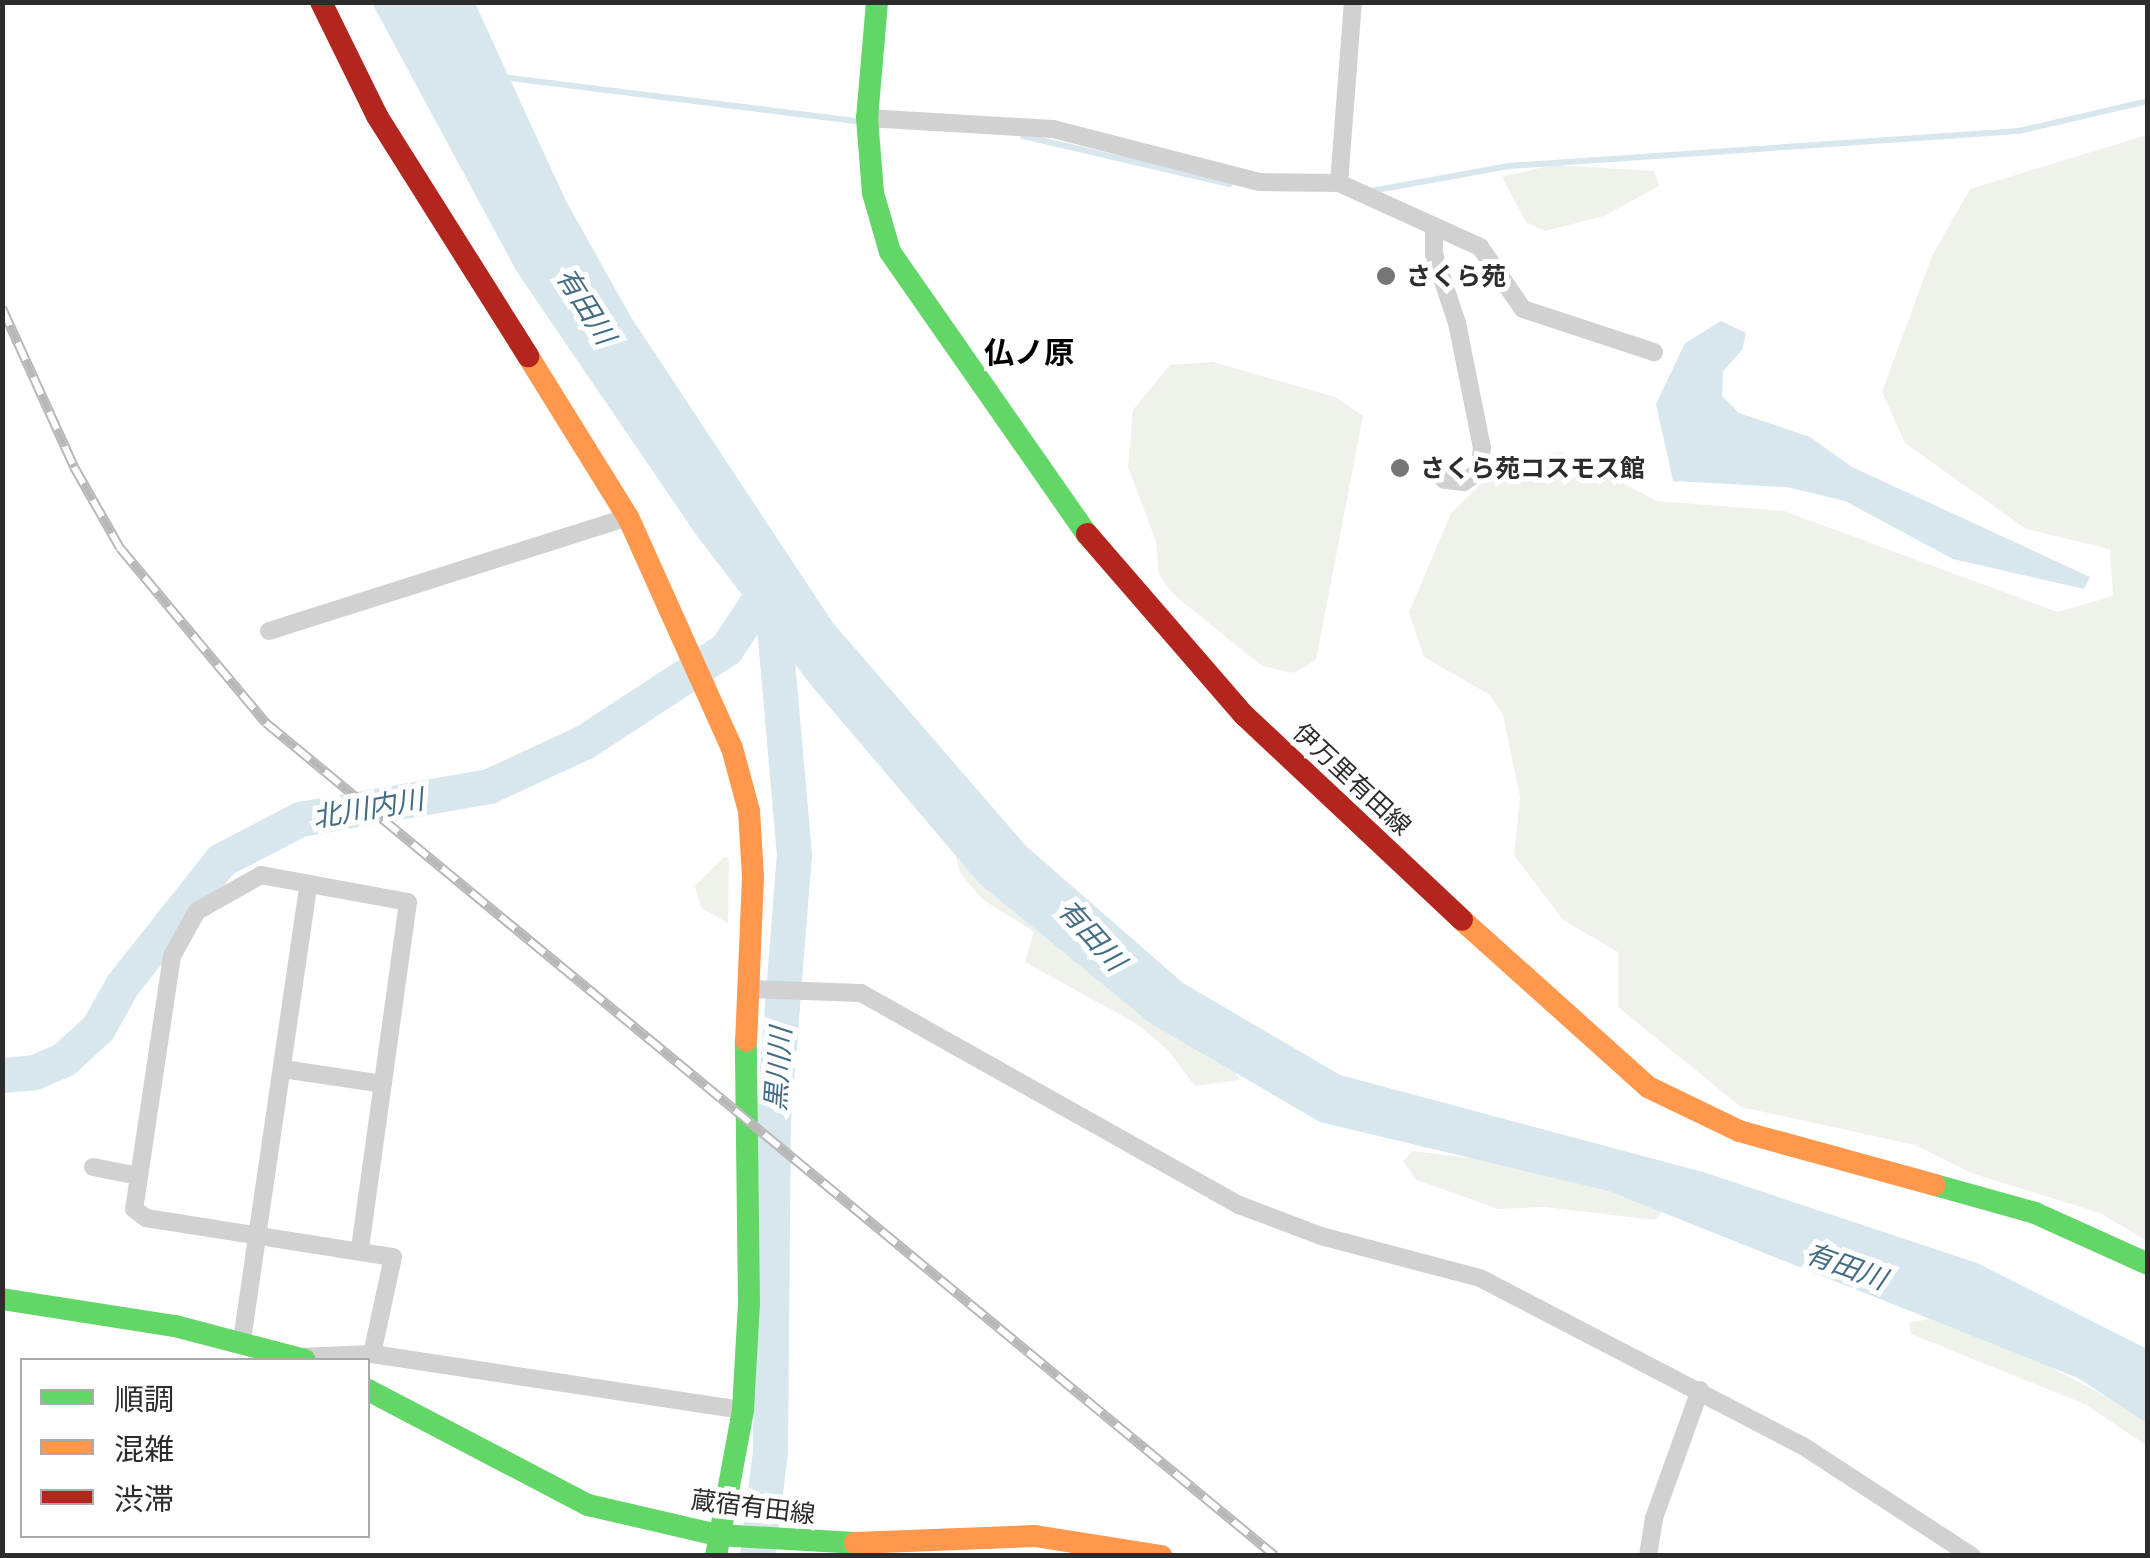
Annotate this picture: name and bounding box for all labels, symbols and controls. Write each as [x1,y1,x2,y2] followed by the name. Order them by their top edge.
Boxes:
[549,261,623,351] water label: 有田川
[1406,261,1506,291] place label: さくら苑
[1375,265,1397,287] marker: さくら苑
[984,334,1074,370] district label: 仏ノ原
[1420,453,1645,483] place label: さくら苑コスモス館
[1389,457,1411,479] marker: さくら苑コスモス館
[1287,717,1417,841] street label: 伊万里有田線
[310,782,426,834] water label: 北川内川
[1051,893,1133,977] water label: 有田川
[758,1026,798,1112] water label: 黒川川
[1801,1236,1891,1296] water label: 有田川
[20,1358,370,1538] legend
[114,1380,174,1418] text: 順調
[114,1430,174,1468] text: 混雑
[114,1480,174,1518] text: 渋滞
[689,1484,817,1530] street label: 蔵宿有田線

